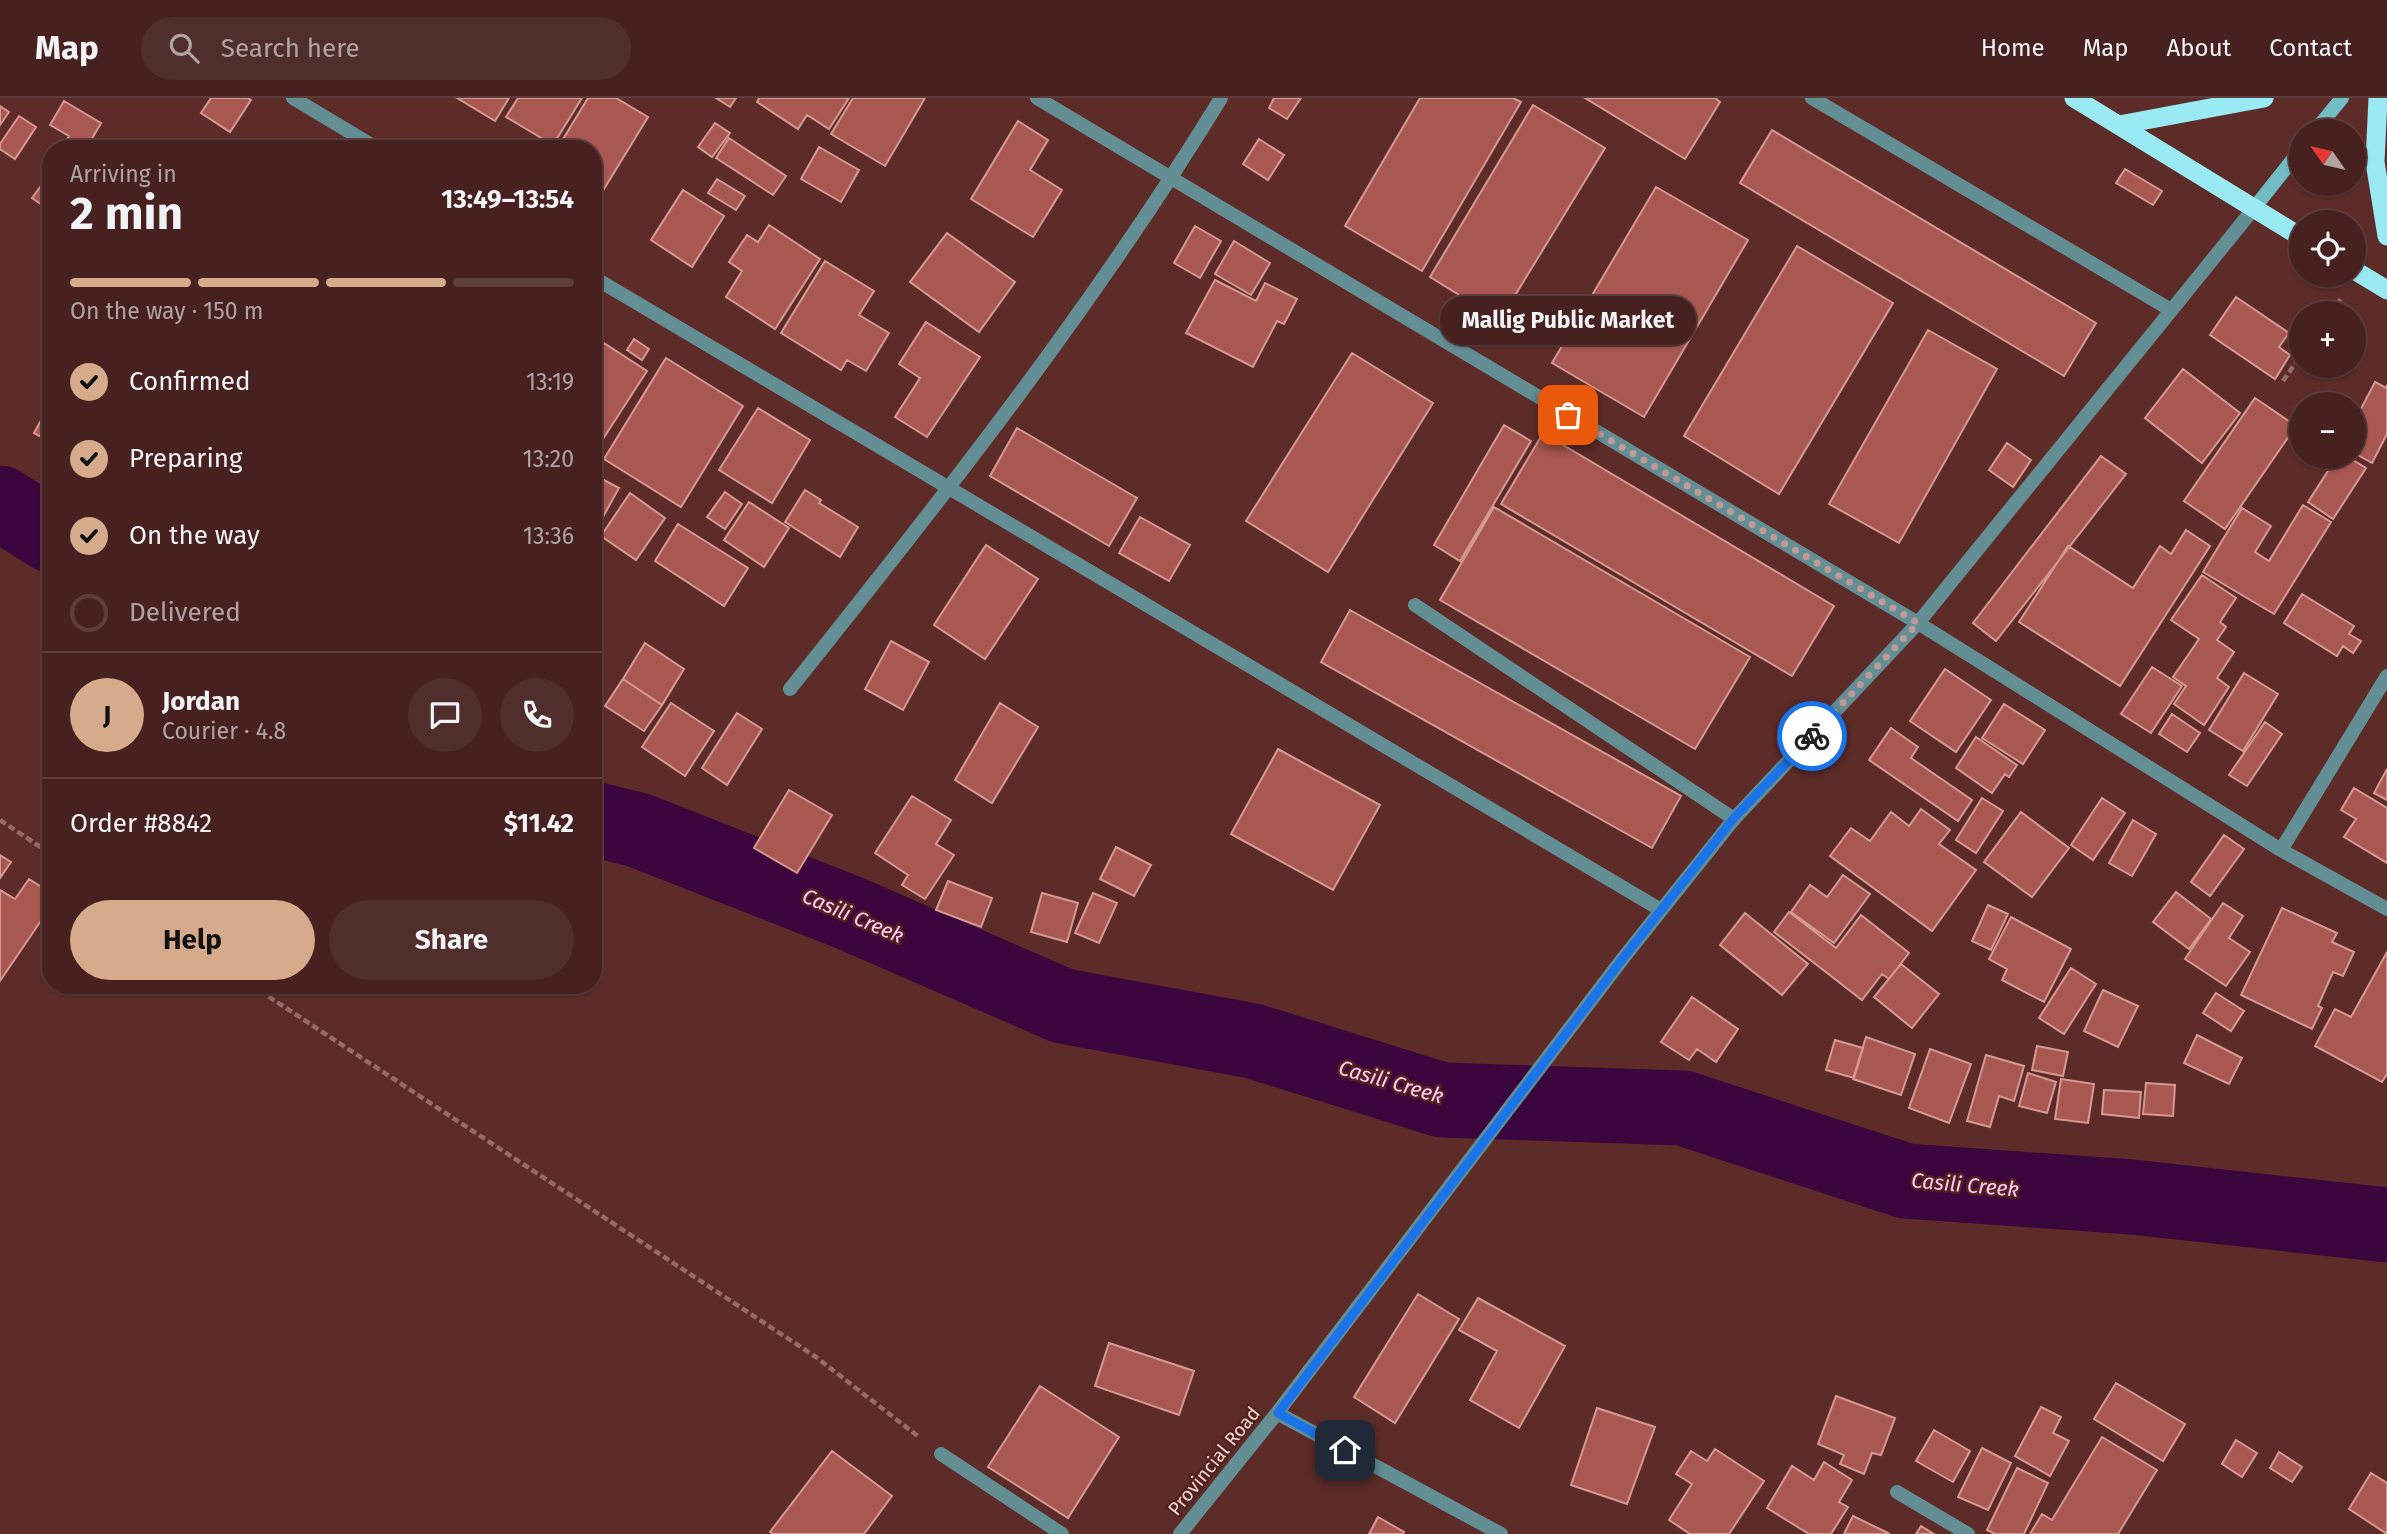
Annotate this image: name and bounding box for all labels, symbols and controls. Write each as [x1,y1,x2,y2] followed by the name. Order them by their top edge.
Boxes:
[141,17,631,80] search box
[35,28,99,68] text: Map
[165,29,203,67] icon: search
[221,33,360,64] text: Search here
[1981,34,2045,62] text: Home
[2083,34,2129,62] text: Map
[2167,34,2231,62] text: About
[2269,34,2352,62] text: Contact
[2289,119,2366,196] north arrow
[2289,119,2366,469] map controls
[70,160,177,188] text: Arriving in
[441,184,574,215] text: 13:49–13:54
[70,186,183,241] text: 2 min
[2289,210,2366,287] button: locate
[1440,296,1696,345] callout: Mallig Public Market
[70,297,263,325] text: On the way · 150 m
[2289,301,2366,378] button: +
[1462,306,1674,334] text: Mallig Public Market
[70,363,108,401] icon: check
[129,366,250,397] text: Confirmed
[526,368,574,396] text: 13:19
[1538,385,1598,445] pin
[2289,392,2366,469] button: −
[1549,396,1587,434] icon: bag
[70,440,108,478] icon: check
[129,443,242,474] text: Preparing
[523,445,574,473] text: 13:20
[70,517,108,555] icon: check
[129,520,260,551] text: On the way
[523,522,574,550] text: 13:36
[129,597,241,628] text: Delivered
[408,678,482,752] button: chat
[500,678,574,752] button: phone
[162,686,240,717] text: Jordan
[103,700,111,731] text: J
[1777,701,1847,771] courier
[162,717,286,745] text: Courier · 4.8
[1793,717,1831,755] icon: bike
[70,808,212,839] text: Order #8842
[504,808,574,839] text: $11.42
[798,883,908,949] water label: Casili Creek
[70,900,315,980] button: Help
[329,900,574,980] button: Share
[1336,1055,1446,1109] water label: Casili Creek
[1910,1167,2020,1203] water label: Casili Creek
[1163,1402,1265,1520] street label: Provincial Road
[1315,1420,1375,1480] pin
[1326,1431,1364,1469] icon: home

